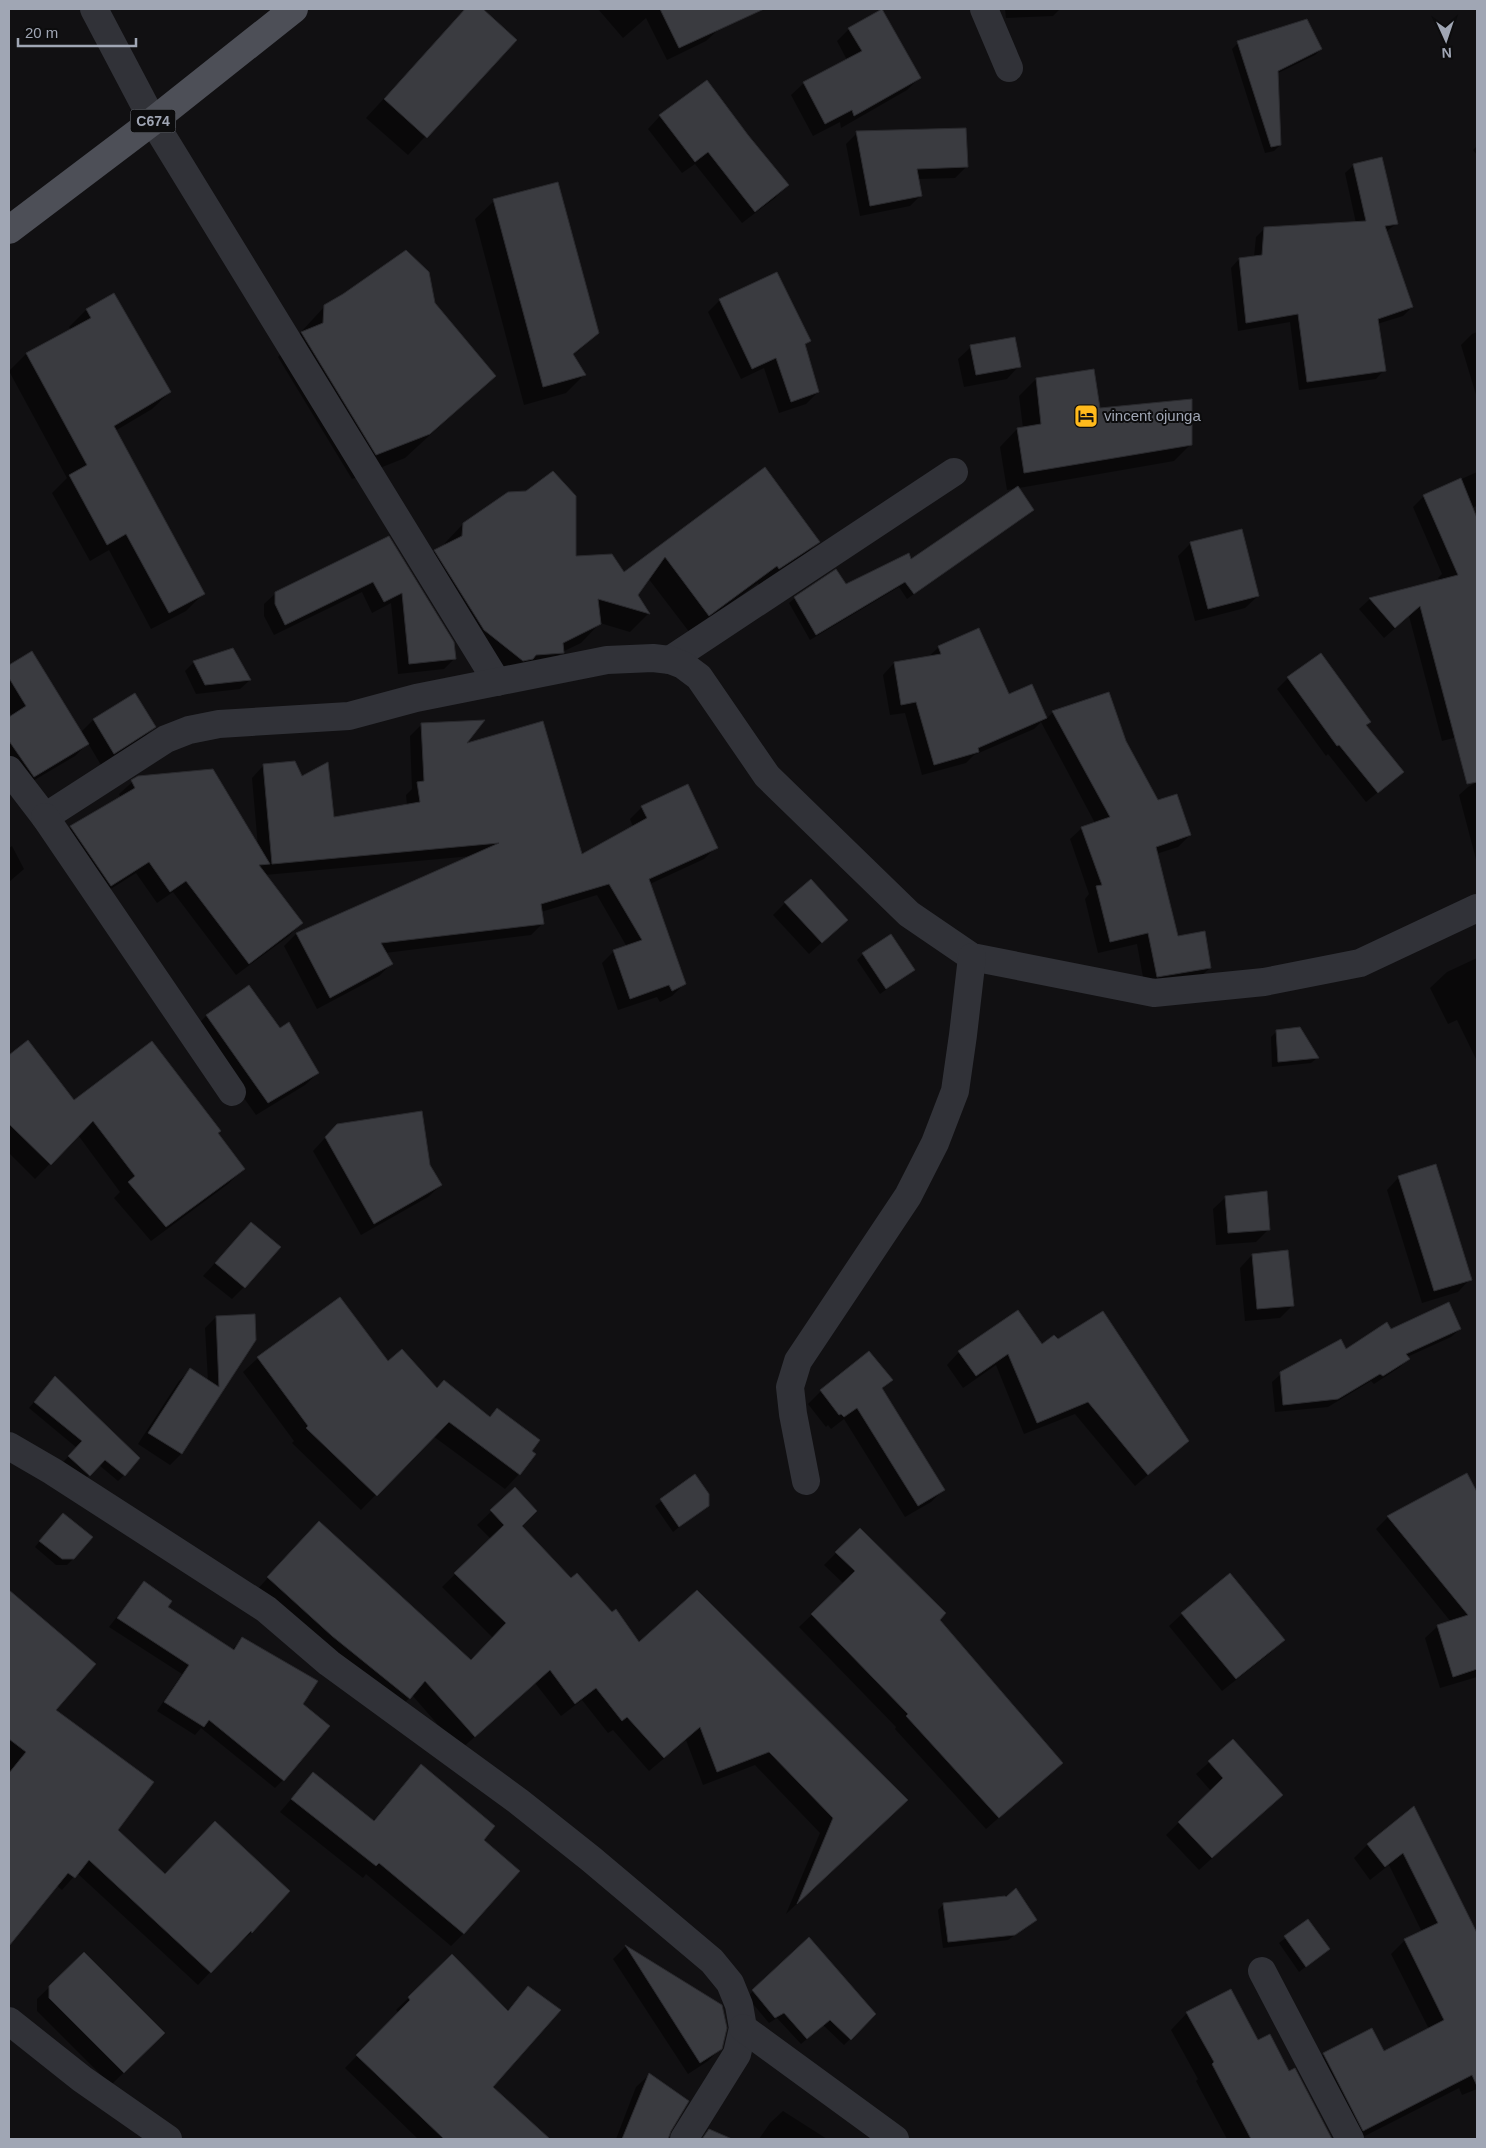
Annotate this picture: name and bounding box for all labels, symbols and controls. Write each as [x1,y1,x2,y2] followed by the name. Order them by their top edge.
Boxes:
[18,15,135,47] scale bar
[1421,15,1471,65] north arrow
[25,24,58,41] text: 20 m
[1441,45,1452,61] text: N
[130,110,176,132] road number: C674
[1073,403,1099,429] hotel icon: vincent ojunga
[1104,407,1201,424] place label: vincent ojunga

